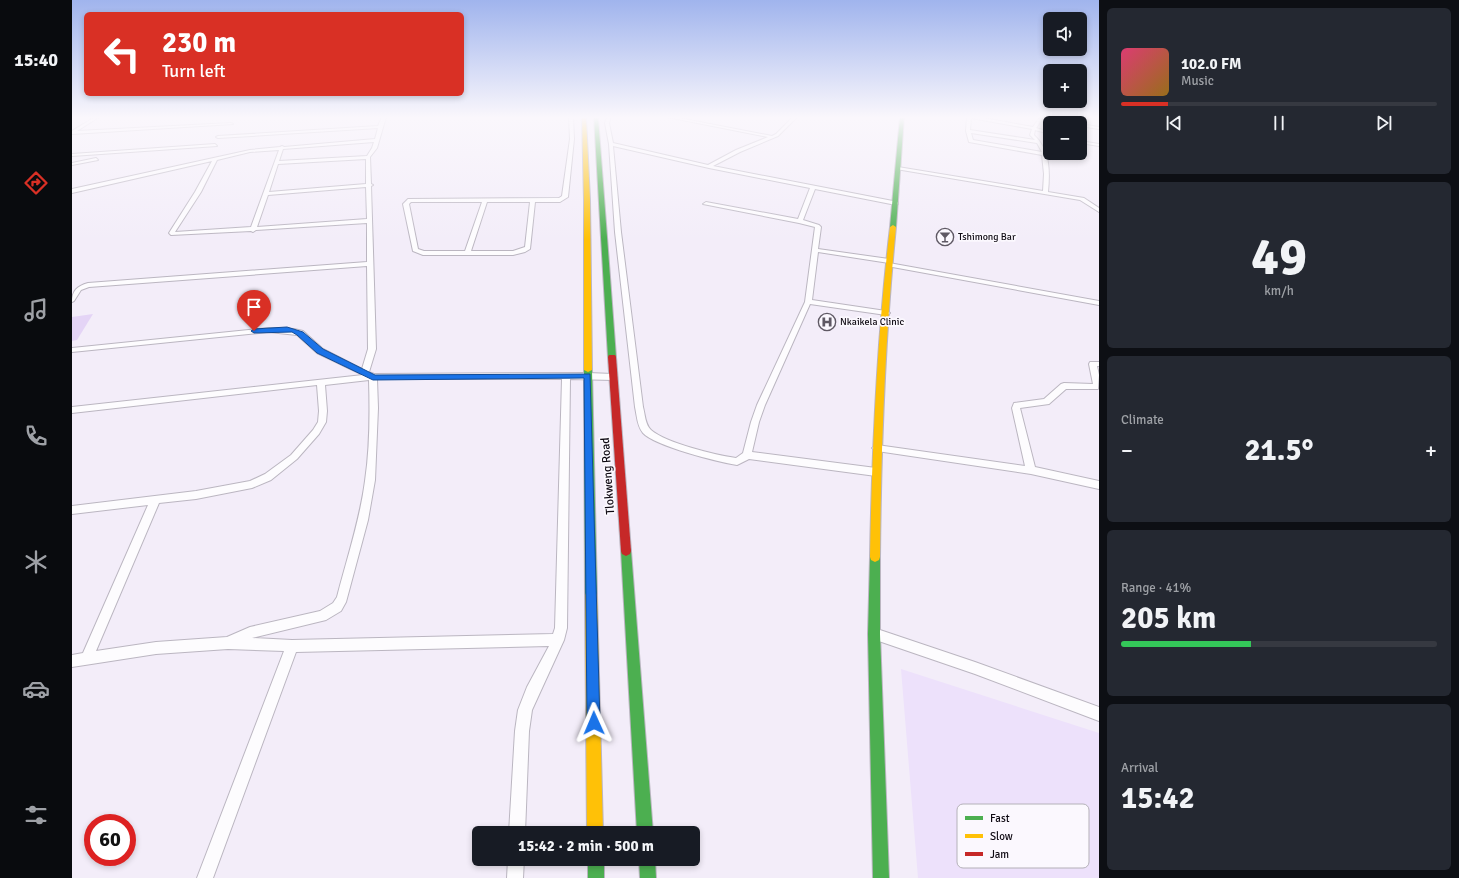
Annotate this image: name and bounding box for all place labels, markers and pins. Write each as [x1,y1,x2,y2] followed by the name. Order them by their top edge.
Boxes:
[935,227,955,247] bar icon: Tshimong Bar
[958,231,1016,243] place label: Tshimong Bar
[237,290,271,331] pin
[817,312,837,332] hospital icon: Nkaikela Clinic
[840,316,904,328] place label: Nkaikela Clinic

